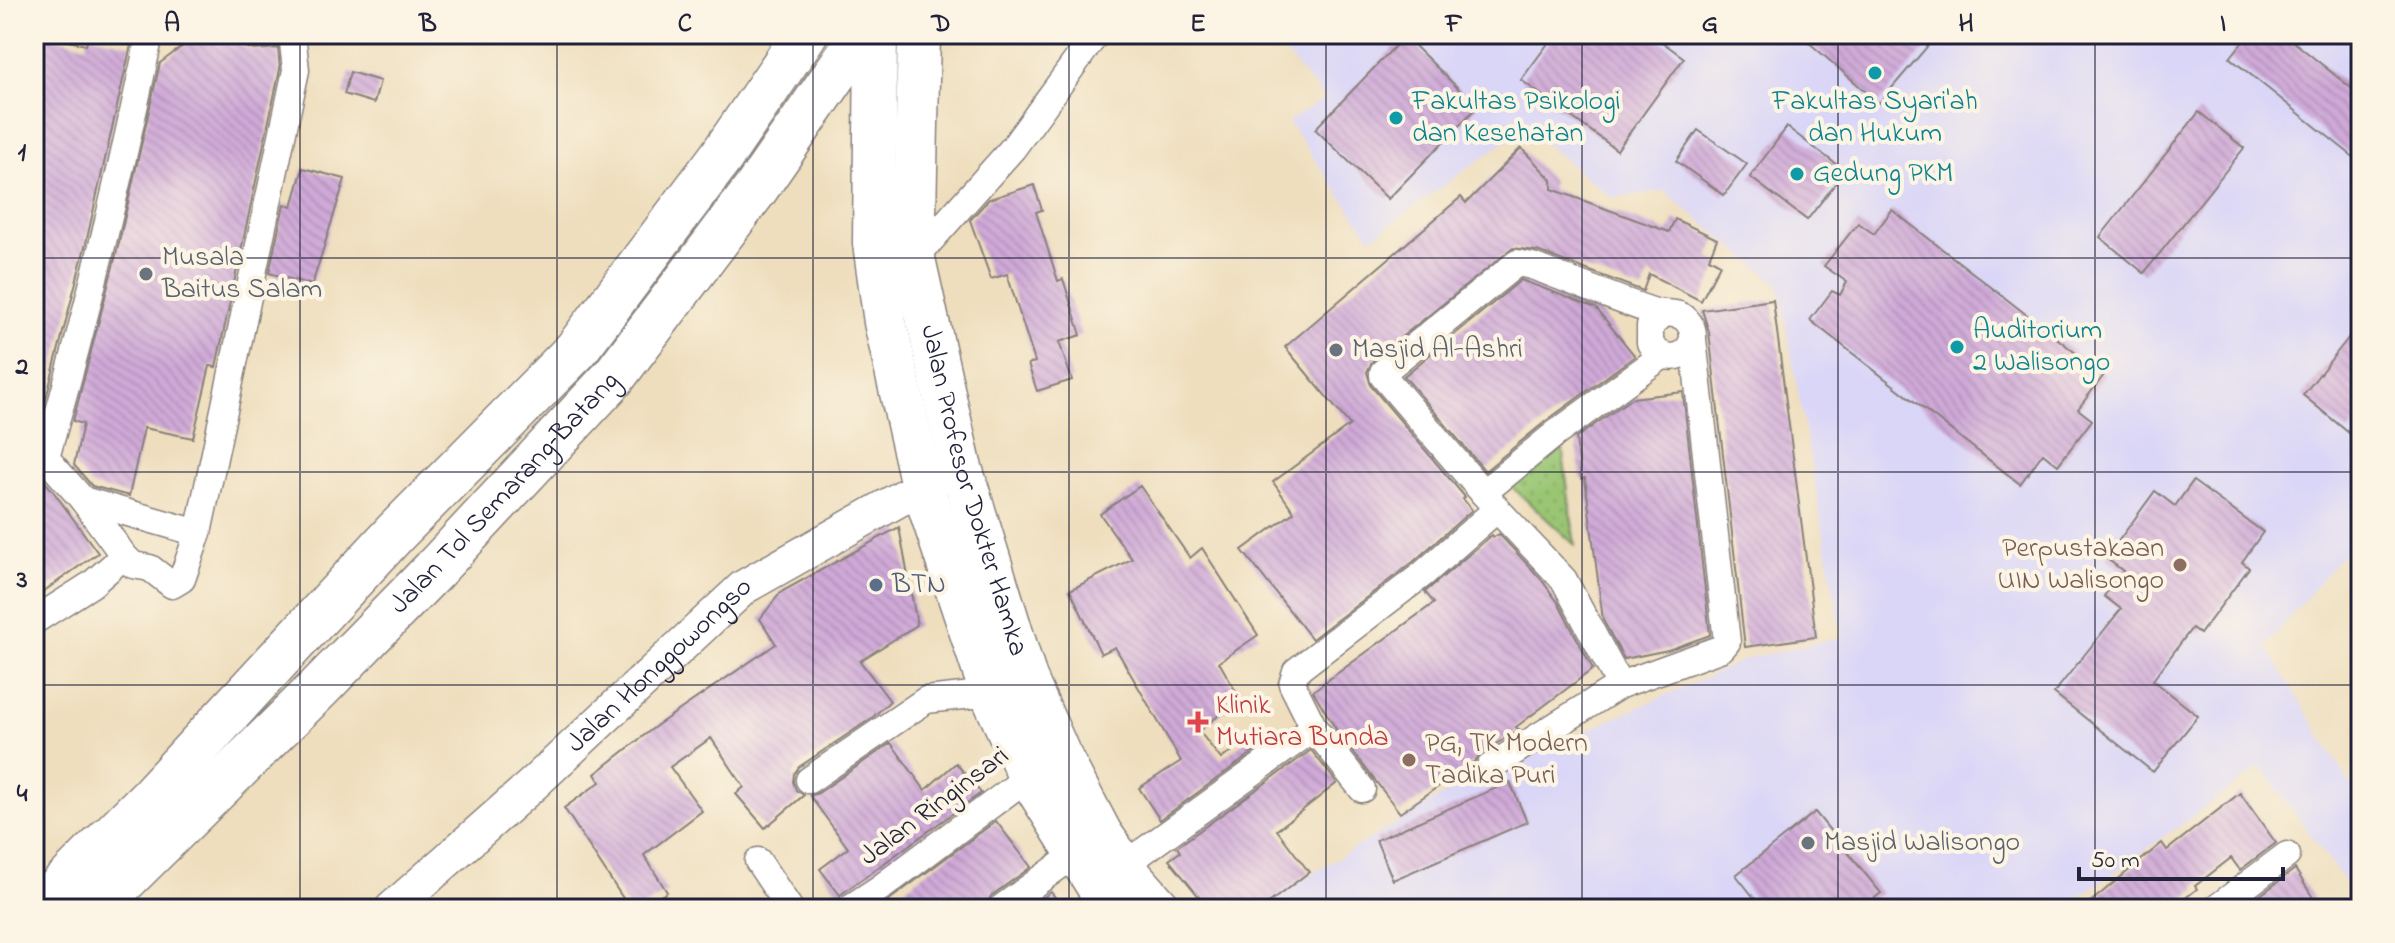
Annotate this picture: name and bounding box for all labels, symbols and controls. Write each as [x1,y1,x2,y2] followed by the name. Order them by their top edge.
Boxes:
[164,6,180,44] text: A
[418,6,437,44] text: B
[678,6,692,44] text: C
[930,6,951,44] text: D
[1190,6,1206,44] text: E
[1444,6,1463,44] text: F
[1702,6,1718,44] text: G
[1958,6,1974,44] text: H
[2220,6,2226,44] text: I
[1866,64,1884,82] marker: Fakultas Syari'ah dan Hukum
[1411,82,1621,155] place label: Fakultas Psikologi dan Kesehatan
[1771,82,1978,155] place label: Fakultas Syari'ah dan Hukum
[1387,109,1405,127] marker: Fakultas Psikologi dan Kesehatan
[18,135,27,173] text: 1
[1813,154,1953,195] place label: Gedung PKM
[1788,165,1806,183] marker: Gedung PKM
[161,238,322,311] place label: Musala Baitus Salam
[137,265,155,283] marker: Musala Baitus Salam
[1973,311,2110,384] place label: Auditorium 2 Walisongo
[909,321,1038,661] street label: Jalan Profesor Dokter Hamka
[1352,330,1523,371] place label: Masjid Al-Ashri
[1948,338,1966,356] marker: Auditorium 2 Walisongo
[1327,341,1345,359] marker: Masjid Al-Ashri
[15,349,29,387] text: 2
[380,362,630,624] street label: Jalan Tol Semarang–Batang
[1997,529,2164,602] place label: Perpustakaan UIN Walisongo
[2171,556,2189,574] marker: Perpustakaan UIN Walisongo
[16,562,28,600] text: 3
[891,565,946,606] place label: BTN
[558,568,762,763] street label: Jalan Honggowongso
[867,576,885,594] marker: BTN
[1216,686,1389,759] place label: Klinik Mutiara Bunda
[1187,711,1209,733] marker: Klinik Mutiara Bunda
[1425,724,1588,797] place label: PG, TK Modern Tadika Puri
[851,737,1019,877] street label: Jalan Ringinsari
[1400,751,1418,769] marker: PG, TK Modern Tadika Puri
[17,776,28,814] text: 4
[1824,823,2020,864] place label: Masjid Walisongo
[2079,831,2283,881] scale bar
[1799,834,1817,852] marker: Masjid Walisongo
[2091,844,2140,879] text: 50 m

